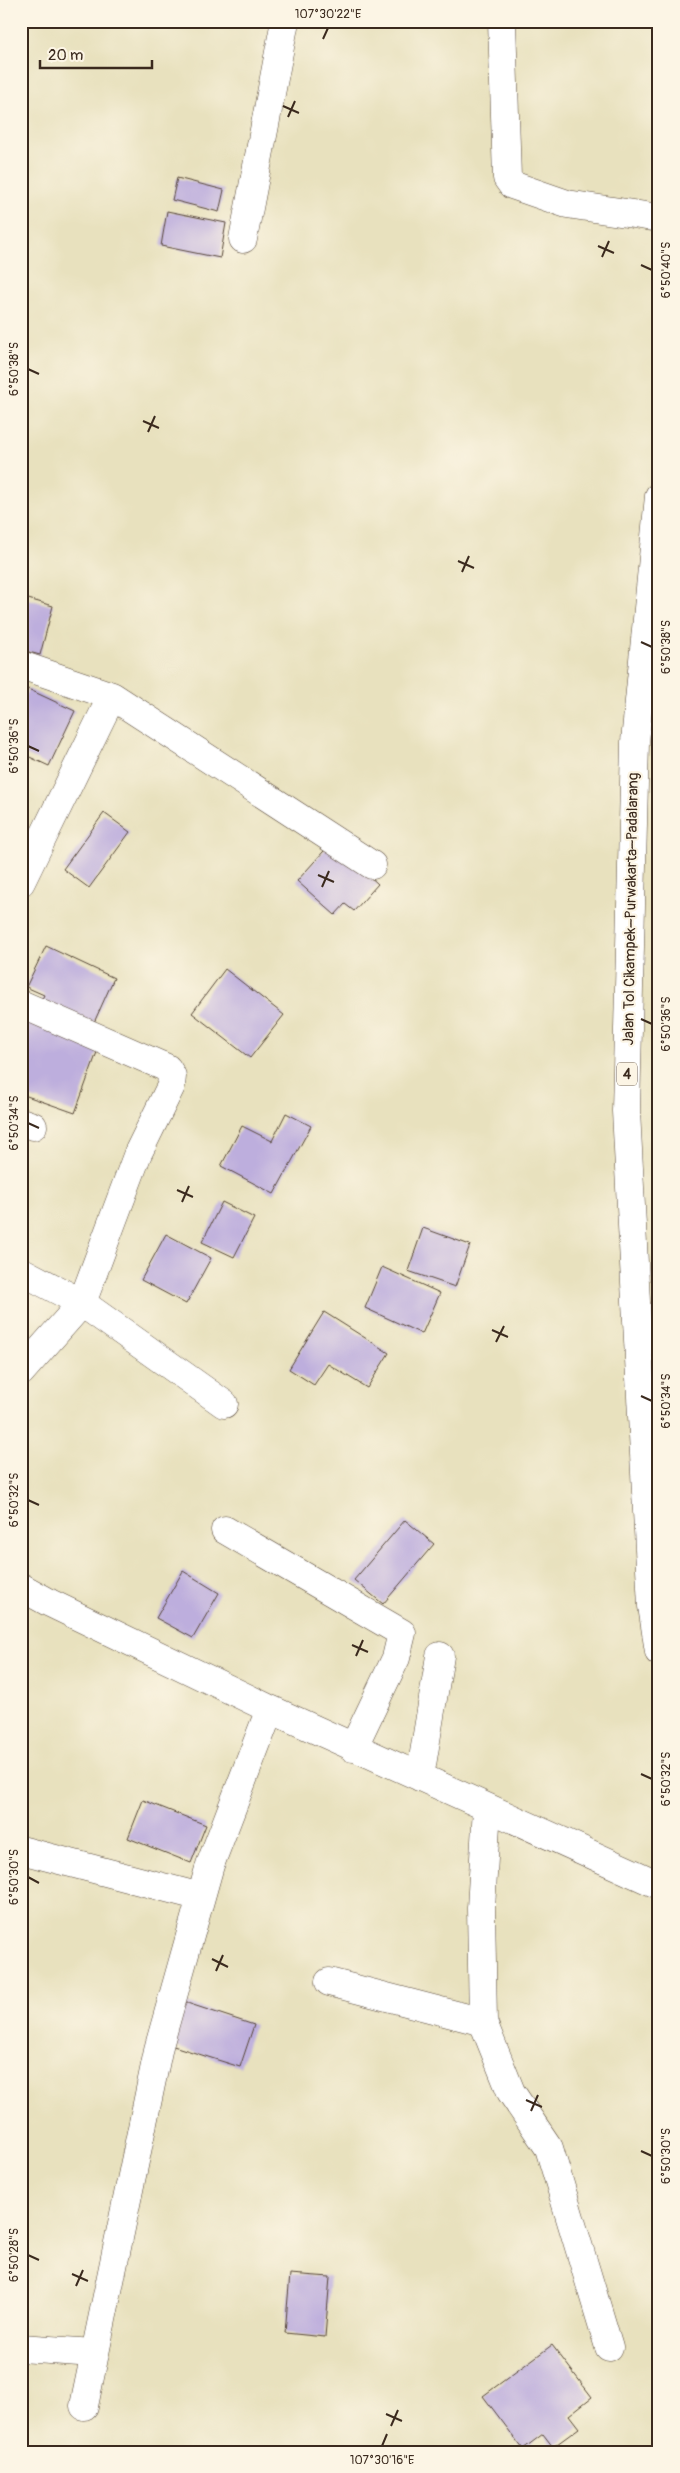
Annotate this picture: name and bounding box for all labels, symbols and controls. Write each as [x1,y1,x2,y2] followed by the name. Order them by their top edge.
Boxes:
[295,7,361,22] text: 107°30'22"E
[40,38,152,70] scale bar
[48,46,83,65] text: 20 m
[659,242,674,298] text: 6°50'40"S
[7,342,22,396] text: 6°50'38"S
[659,620,674,674] text: 6°50'38"S
[7,719,22,773] text: 6°50'36"S
[619,772,643,1046] street label: Jalan Tol Cikampek–Purwakarta–Padalarang
[659,997,674,1051] text: 6°50'36"S
[617,1062,637,1086] road number: 4
[7,1096,22,1150] text: 6°50'34"S
[659,1374,674,1428] text: 6°50'34"S
[7,1473,22,1527] text: 6°50'32"S
[659,1752,674,1806] text: 6°50'32"S
[7,1849,22,1905] text: 6°50'30"S
[659,2128,674,2184] text: 6°50'30"S
[7,2228,22,2282] text: 6°50'28"S
[350,2453,414,2468] text: 107°30'16"E

